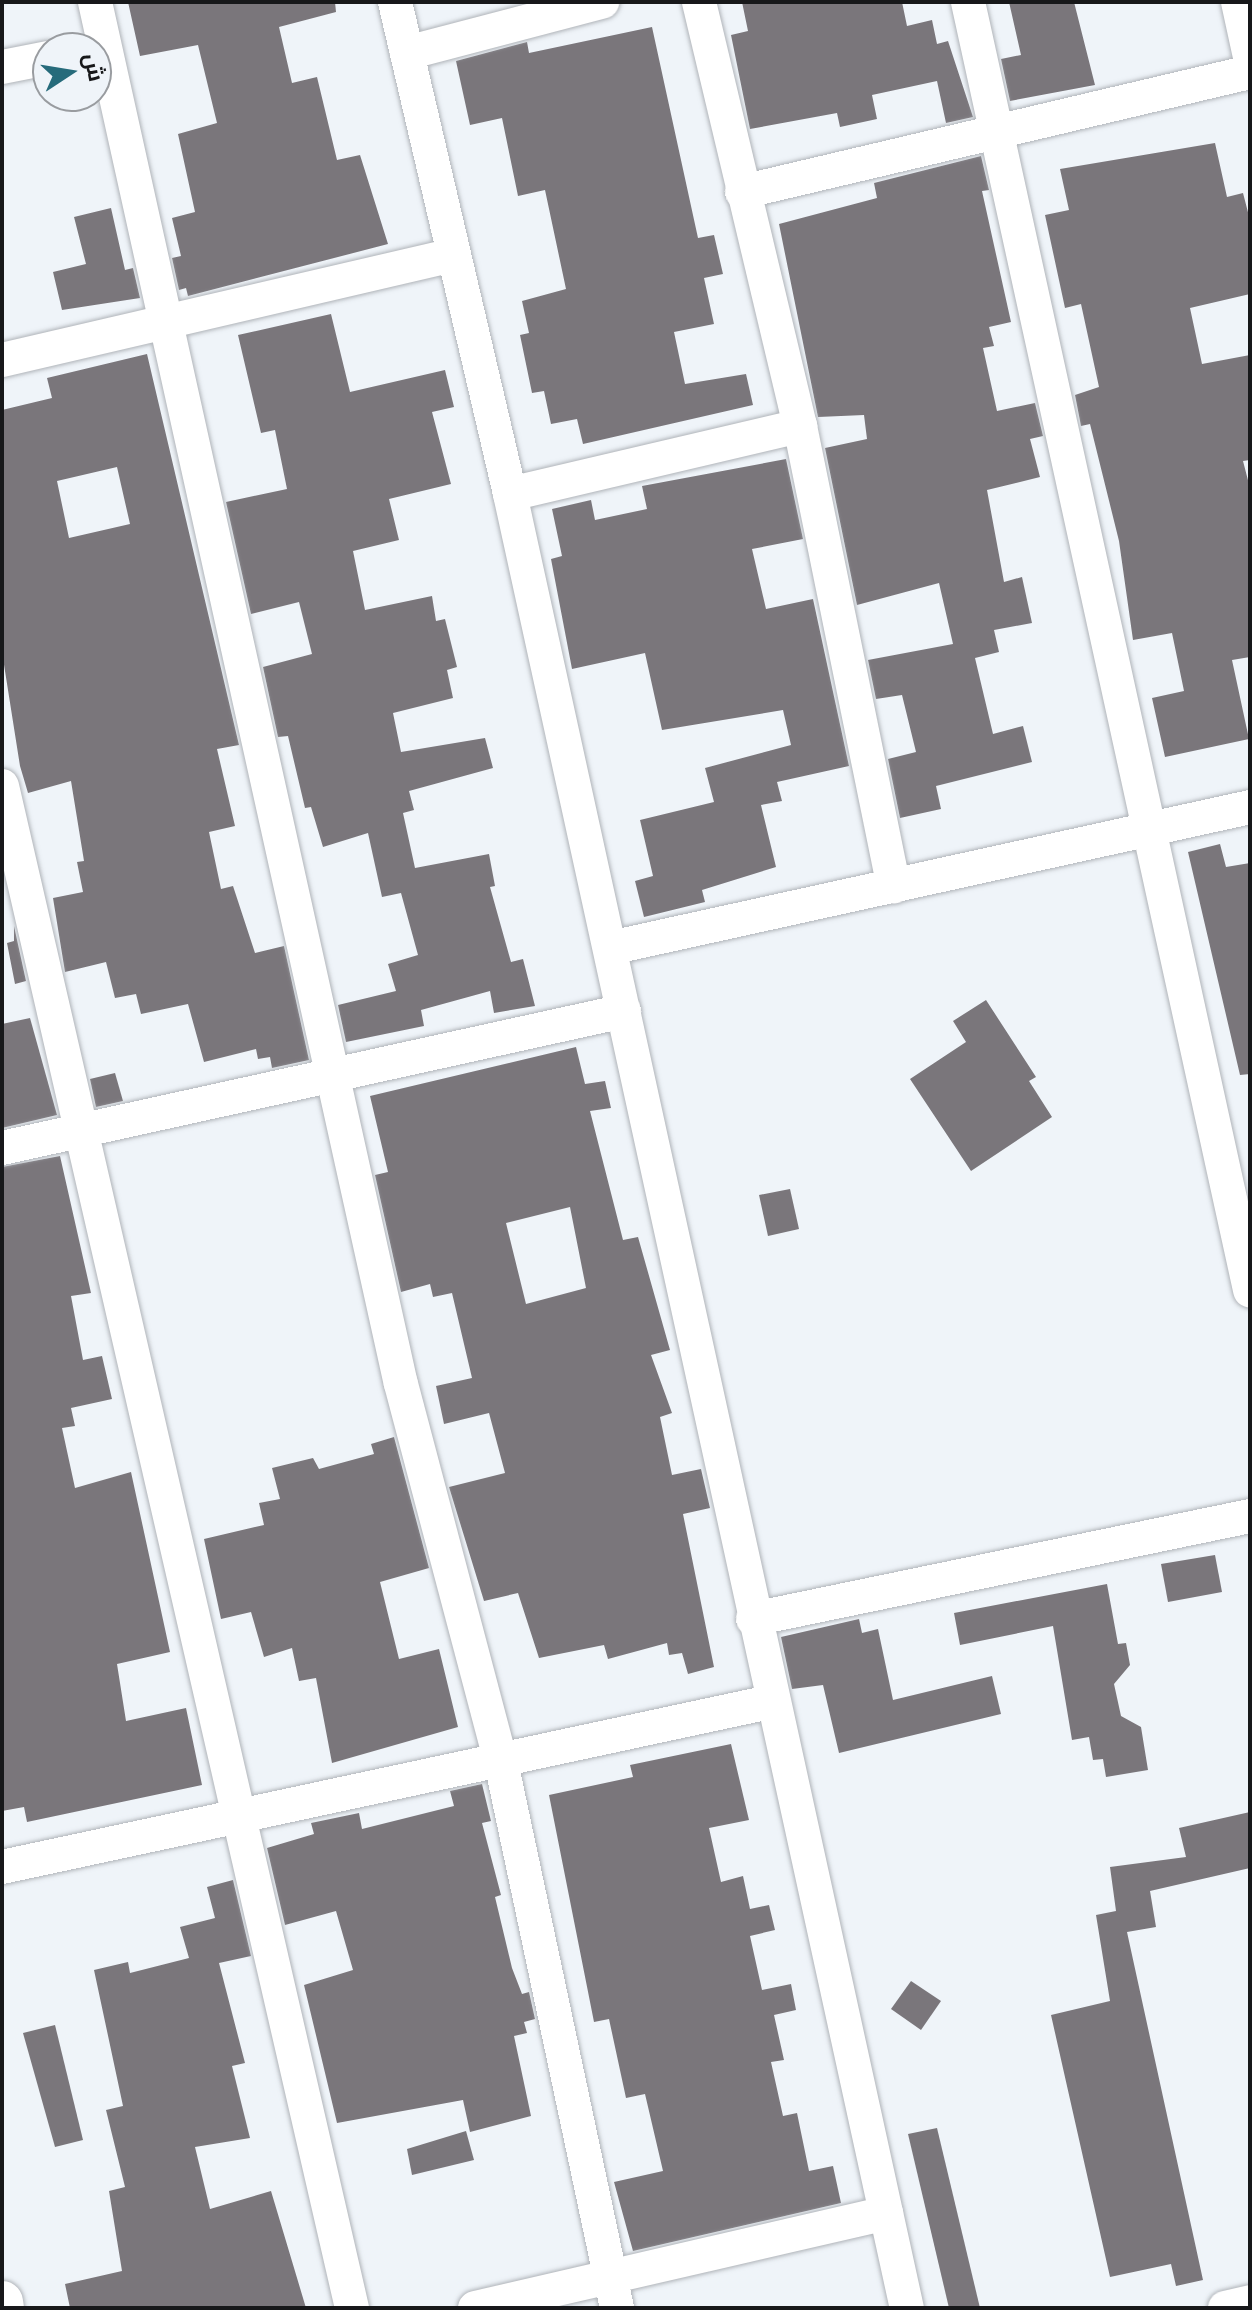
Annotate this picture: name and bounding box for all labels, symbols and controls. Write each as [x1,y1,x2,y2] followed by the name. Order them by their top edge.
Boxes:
[32,32,112,112] north arrow
[75,50,112,85] text: ش

